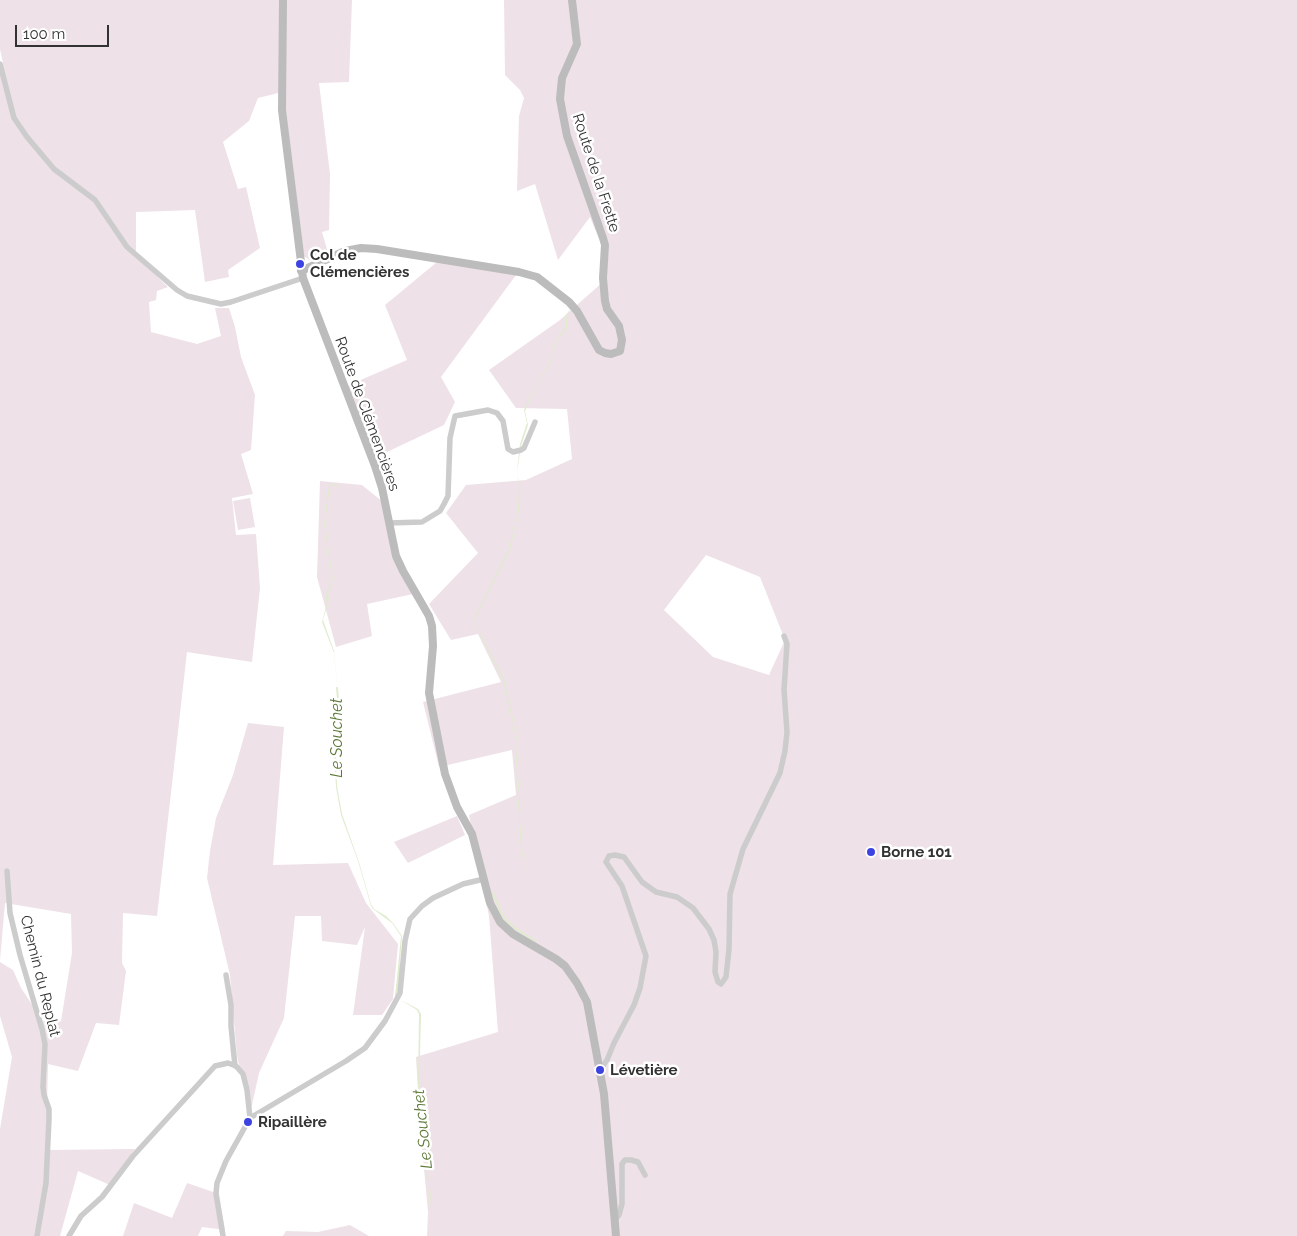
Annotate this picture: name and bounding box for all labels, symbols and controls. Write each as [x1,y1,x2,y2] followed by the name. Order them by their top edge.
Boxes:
[18,15,111,47] scale bar
[23,25,65,43] text: 100 m
[568,111,624,235] street label: Route de la Frette
[310,246,409,281] place label: Col de Clémencières
[294,258,306,270] marker: Col de Clémencières
[331,334,403,494] street label: Route de Clémencières
[327,698,347,778] water label: Le Souchet
[881,843,952,861] place label: Borne 101
[865,846,877,858] marker: Borne 101
[16,913,64,1039] street label: Chemin du Replat
[610,1061,678,1079] place label: Lévetière
[594,1064,606,1076] marker: Lévetière
[409,1088,437,1170] water label: Le Souchet
[258,1113,327,1131] place label: Ripaillère
[242,1116,254,1128] marker: Ripaillère

